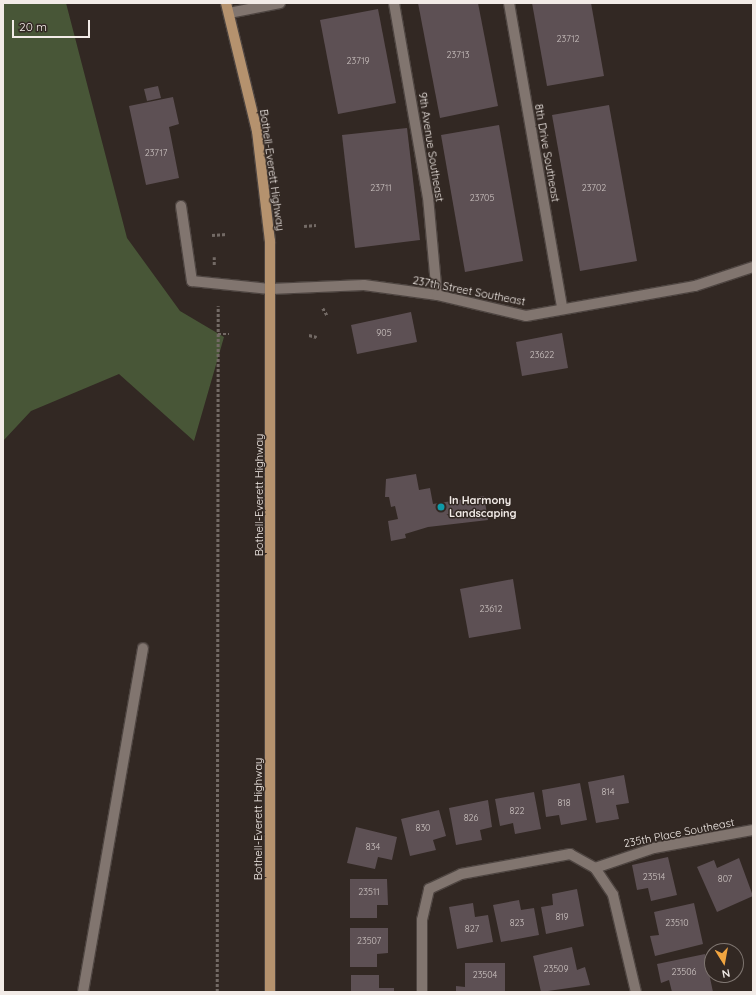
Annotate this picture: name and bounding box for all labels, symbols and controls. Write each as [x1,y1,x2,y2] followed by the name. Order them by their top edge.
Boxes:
[14,12,92,38] scale bar
[19,19,47,34] text: 20 m
[556,34,580,44] house number: 23712
[447,50,469,60] house number: 23713
[346,56,370,66] house number: 23719
[416,91,446,203] street label: 9th Avenue Southeast
[532,103,562,203] street label: 8th Drive Southeast
[257,108,287,232] street label: Bothell-Everett Highway
[145,148,167,158] house number: 23717
[370,183,392,193] house number: 23711
[582,183,606,193] house number: 23702
[470,193,494,203] house number: 23705
[412,274,526,308] street label: 237th Street Southeast
[376,328,392,338] house number: 905
[530,350,554,360] house number: 23622
[252,434,266,556] street label: Bothell-Everett Highway
[449,494,517,520] place label: In Harmony Landscaping
[436,502,446,512] marker: In Harmony Landscaping
[480,604,502,614] house number: 23612
[251,758,265,880] street label: Bothell-Everett Highway
[602,787,614,797] house number: 814
[557,798,571,808] house number: 818
[510,806,524,816] house number: 822
[464,813,478,823] house number: 826
[623,816,735,850] street label: 235th Place Southeast
[416,823,430,833] house number: 830
[366,842,380,852] house number: 834
[643,872,665,882] house number: 23514
[718,874,732,884] house number: 807
[358,887,380,897] house number: 23511
[555,912,569,922] house number: 819
[510,918,524,928] house number: 823
[665,918,689,928] house number: 23510
[465,924,479,934] house number: 827
[357,936,381,946] house number: 23507
[704,943,744,983] north arrow
[544,964,568,974] house number: 23509
[721,966,731,981] text: N
[672,967,696,977] house number: 23506
[473,970,497,980] house number: 23504

